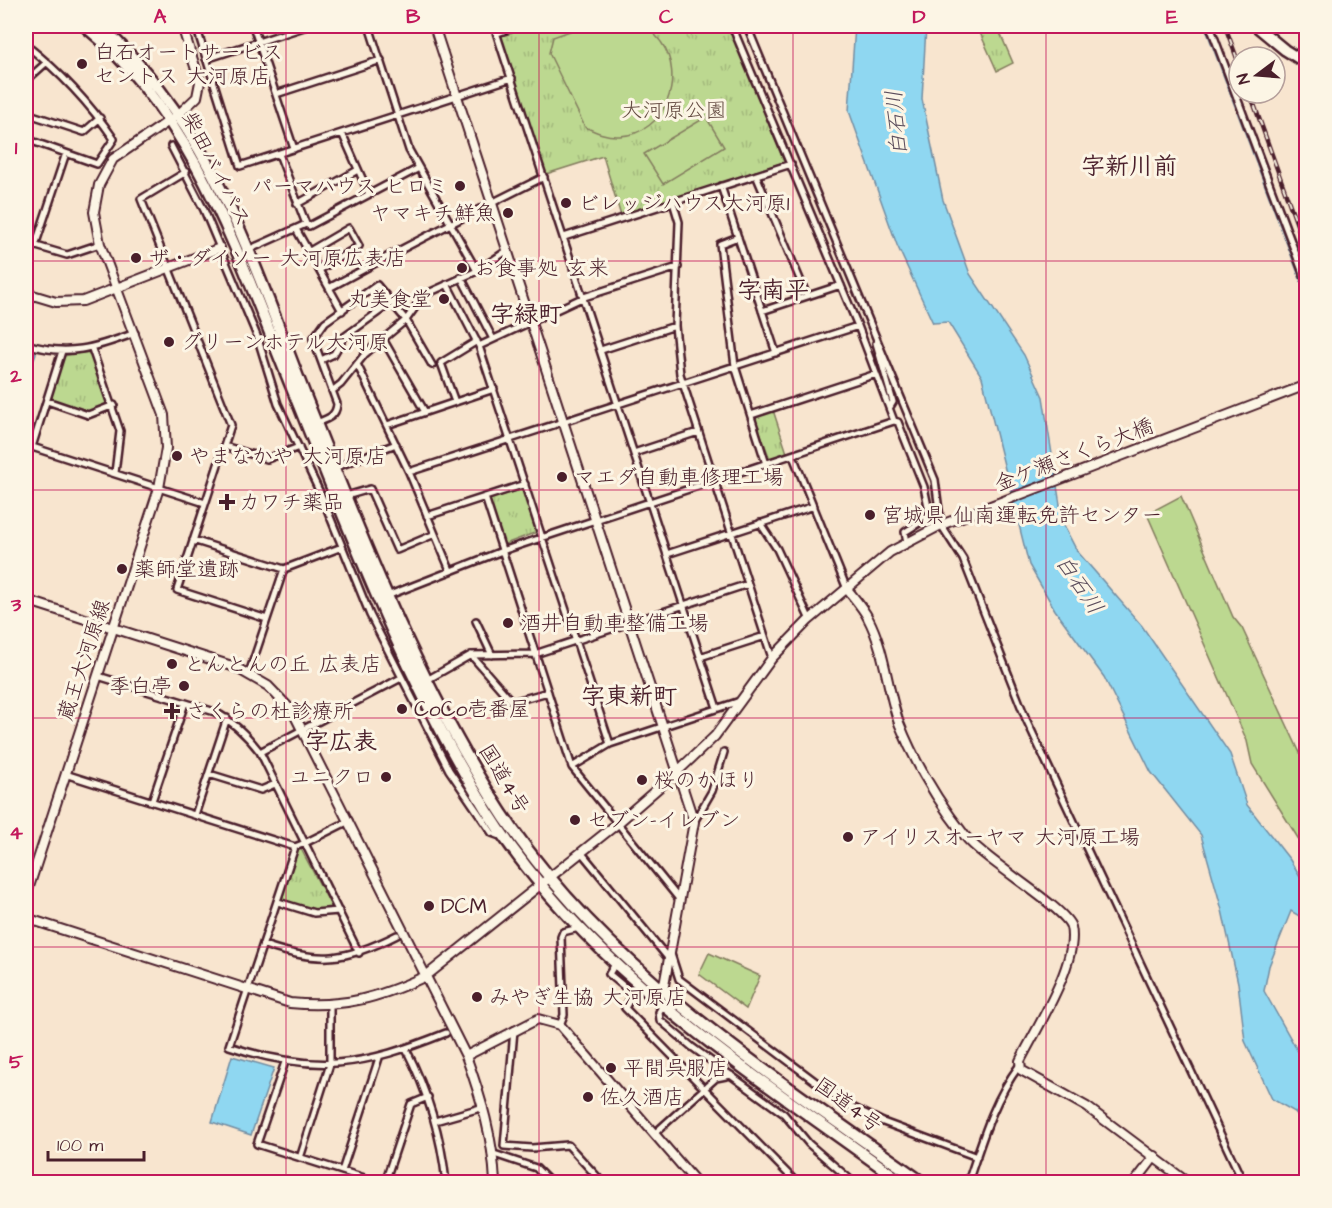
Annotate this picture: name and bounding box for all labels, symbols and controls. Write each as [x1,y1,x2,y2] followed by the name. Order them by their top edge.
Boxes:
[154,3,167,31] text: A
[406,3,421,31] text: B
[659,3,674,31] text: C
[913,3,926,31] text: D
[1166,3,1178,31] text: E
[94,38,283,91] place label: 白石オートサービス セントス 大河原店
[1227,45,1287,105] north arrow
[75,57,89,71] marker: 白石オートサービス セントス 大河原店
[1232,71,1255,87] text: N
[879,89,915,157] water label: 白石川
[622,96,727,125] park label: 大河原公園
[175,106,257,232] street label: 柴田バイパス
[15,134,18,162] text: 1
[1081,150,1177,184] district label: 字新川前
[251,172,448,201] place label: パーマハウス ヒロミ
[453,179,467,193] marker: パーマハウス ヒロミ
[578,189,790,218] place label: ビレッジハウス大河原1
[559,196,573,210] marker: ビレッジハウス大河原1
[370,199,496,228] place label: ヤマキチ鮮魚
[501,206,515,220] marker: ヤマキチ鮮魚
[148,244,406,273] place label: ザ・ダイソー 大河原広表店
[129,251,143,265] marker: ザ・ダイソー 大河原広表店
[474,254,608,283] place label: お食事処 玄来
[455,261,469,275] marker: お食事処 玄来
[737,274,809,308] district label: 字南平
[348,285,432,314] place label: 丸美食堂
[437,292,451,306] marker: 丸美食堂
[490,298,562,332] district label: 字緑町
[181,328,389,357] place label: グリーンホテル大河原
[162,335,176,349] marker: グリーンホテル大河原
[9,362,22,390] text: 2
[990,411,1158,499] street label: 金ケ瀬さくら大橋
[189,442,386,471] place label: やまなかや 大河原店
[170,449,184,463] marker: やまなかや 大河原店
[574,463,784,492] place label: マエダ自動車修理工場
[555,470,569,484] marker: マエダ自動車修理工場
[239,488,344,517] place label: カワチ薬品
[220,495,234,509] marker: カワチ薬品
[882,501,1163,530] place label: 宮城県 仙南運転免許センター
[863,508,877,522] marker: 宮城県 仙南運転免許センター
[1048,549,1110,621] water label: 白石川
[134,555,239,584] place label: 薬師堂遺跡
[115,562,129,576] marker: 薬師堂遺跡
[10,591,22,619] text: 3
[51,596,117,724] street label: 蔵王大河原線
[520,609,709,638] place label: 酒井自動車整備工場
[501,616,515,630] marker: 酒井自動車整備工場
[184,650,381,679] place label: とんとんの丘 広表店
[165,657,179,671] marker: とんとんの丘 広表店
[109,672,172,701] place label: 季白亭
[177,679,191,693] marker: 季白亭
[581,680,677,714] district label: 字東新町
[414,695,530,724] place label: CoCo壱番屋
[186,697,354,726] place label: さくらの杜診療所
[163,702,181,720] marker: さくらの杜診療所
[395,702,409,716] marker: CoCo壱番屋
[305,725,377,759] district label: 字広表
[472,738,536,820] street label: 国道4号
[290,763,374,792] place label: ユニクロ
[654,766,759,795] place label: 桜のかほり
[379,770,393,784] marker: ユニクロ
[635,773,649,787] marker: 桜のかほり
[587,806,741,835] place label: セブン-イレブン
[568,813,582,827] marker: セブン-イレブン
[9,819,23,847] text: 4
[860,823,1140,852] place label: アイリスオーヤマ 大河原工場
[841,830,855,844] marker: アイリスオーヤマ 大河原工場
[441,892,487,921] place label: DCM
[422,899,436,913] marker: DCM
[489,983,686,1012] place label: みやぎ生協 大河原店
[470,990,484,1004] marker: みやぎ生協 大河原店
[9,1048,24,1076] text: 5
[623,1054,728,1083] place label: 平間呉服店
[604,1061,618,1075] marker: 平間呉服店
[808,1071,888,1139] street label: 国道4号
[600,1083,684,1112] place label: 佐久酒店
[581,1090,595,1104] marker: 佐久酒店
[48,1124,144,1162] scale bar
[57,1133,103,1158] text: 100 m

